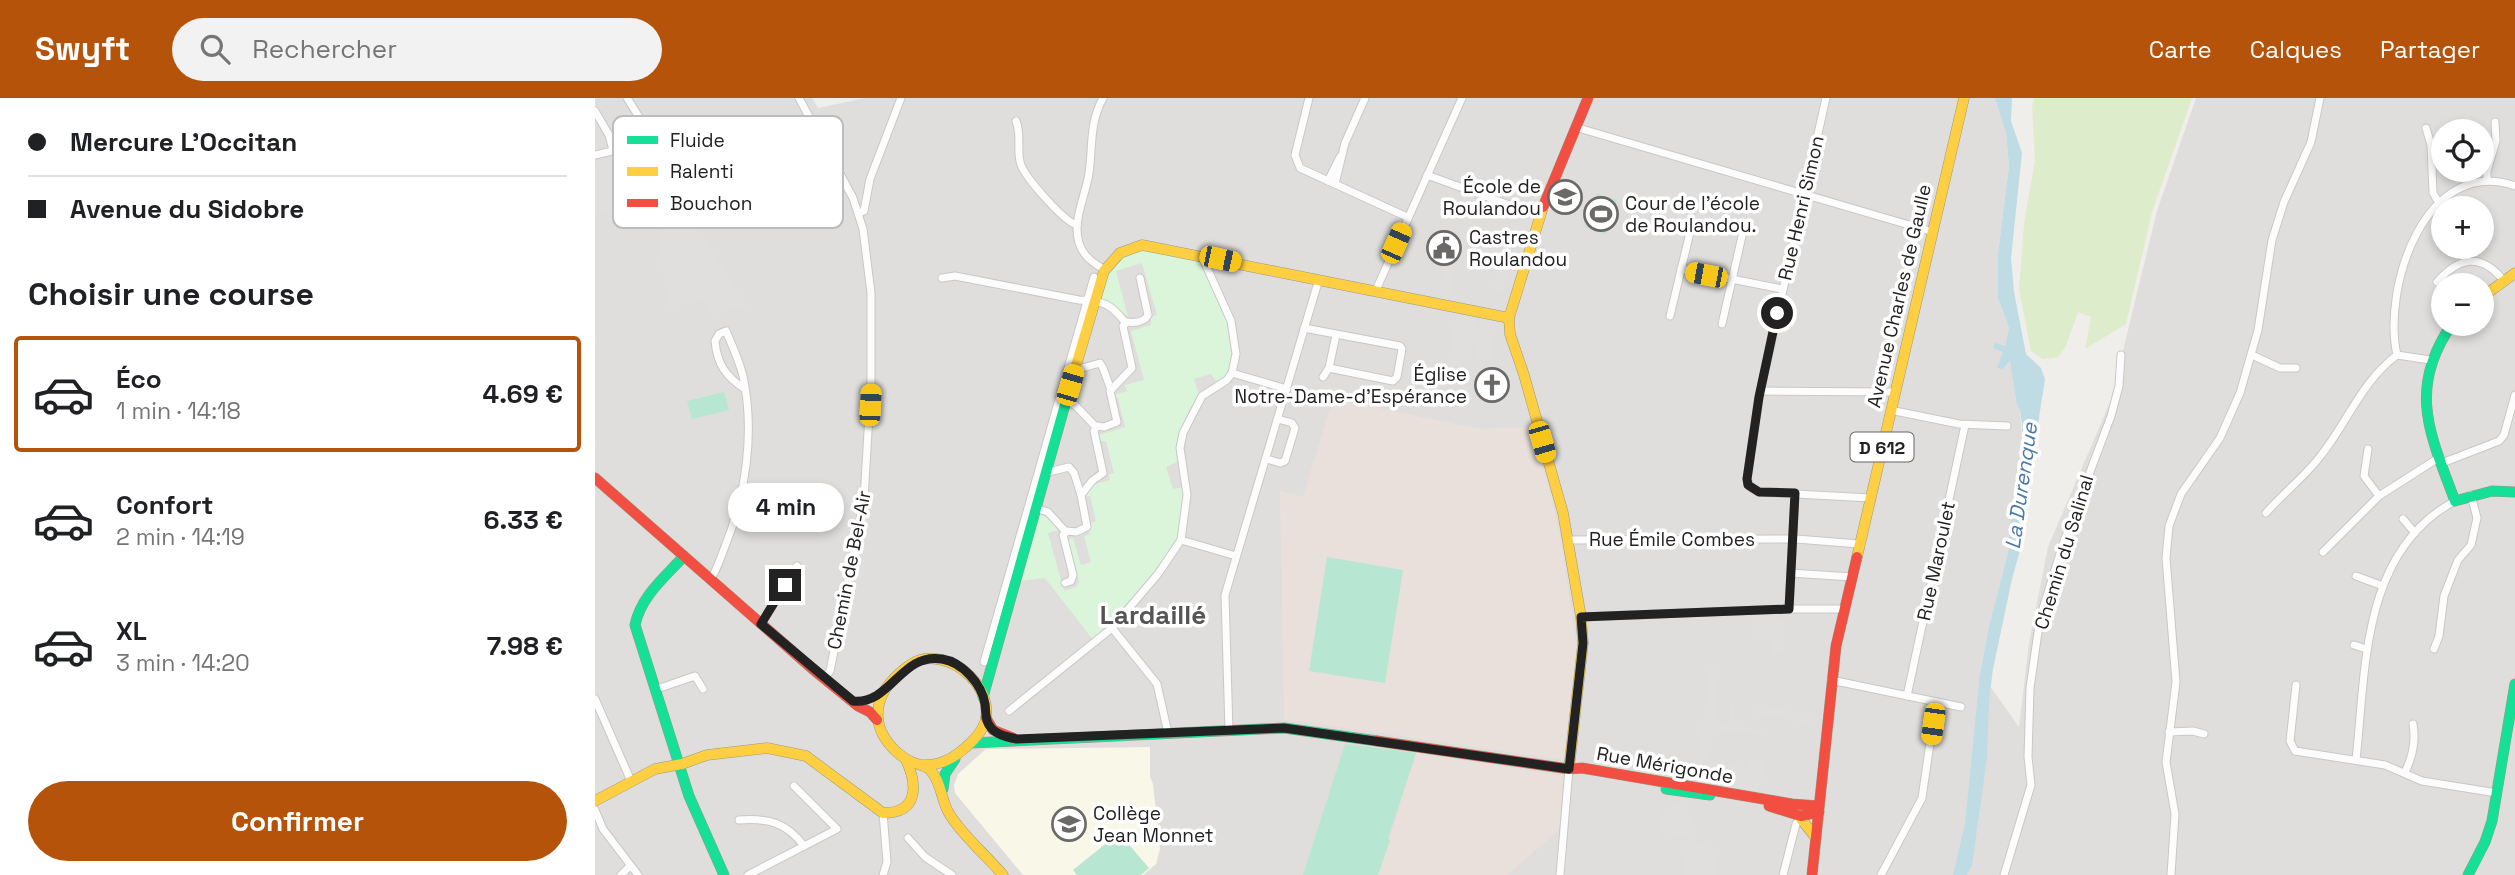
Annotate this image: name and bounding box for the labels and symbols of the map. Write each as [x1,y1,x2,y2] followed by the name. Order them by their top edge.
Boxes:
[613,116,843,228] legend
[670,128,725,153] text: Fluide
[1772,133,1830,283] street label: Rue Henri Simon
[670,159,734,184] text: Ralenti
[1443,174,1541,221] place label: École de Roulandou
[1546,178,1584,216] school or university icon: École de Roulandou
[1861,182,1937,410] street label: Avenue Charles de Gaulle
[670,191,752,216] text: Bouchon
[1625,191,1760,238] place label: Cour de l'école de Roulandou.
[1582,195,1620,233] sports icon: Cour de l'école de Roulandou.
[1378,220,1415,266] car
[1469,225,1567,272] place label: Castres Roulandou
[1425,229,1463,267] public building icon: Castres Roulandou
[1198,244,1243,274] car
[1684,261,1729,289] car
[1761,297,1793,329] route start
[1055,362,1086,408] car
[1235,362,1467,409] place label: Église Notre-Dame-d'Espérance
[1473,366,1511,404] church icon: Église Notre-Dame-d'Espérance
[859,383,882,427] car
[1527,419,1558,465] car
[1999,420,2043,551] water label: La Durenque
[1851,432,1913,461] road number: D 612
[2029,472,2099,632] street label: Chemin du Salinal
[727,484,843,532] callout: 4 min
[821,488,877,652] street label: Chemin de Bel-Air
[1911,499,1961,623] street label: Rue Maroulet
[1589,527,1755,552] street label: Rue Émile Combes
[769,569,801,601] route end
[1100,598,1206,632] district label: Lardaillé
[1920,702,1947,746] car
[1595,741,1735,789] street label: Rue Mérigonde
[1093,801,1214,848] place label: Collège Jean Monnet
[1050,805,1088,843] school or university icon: Collège Jean Monnet

